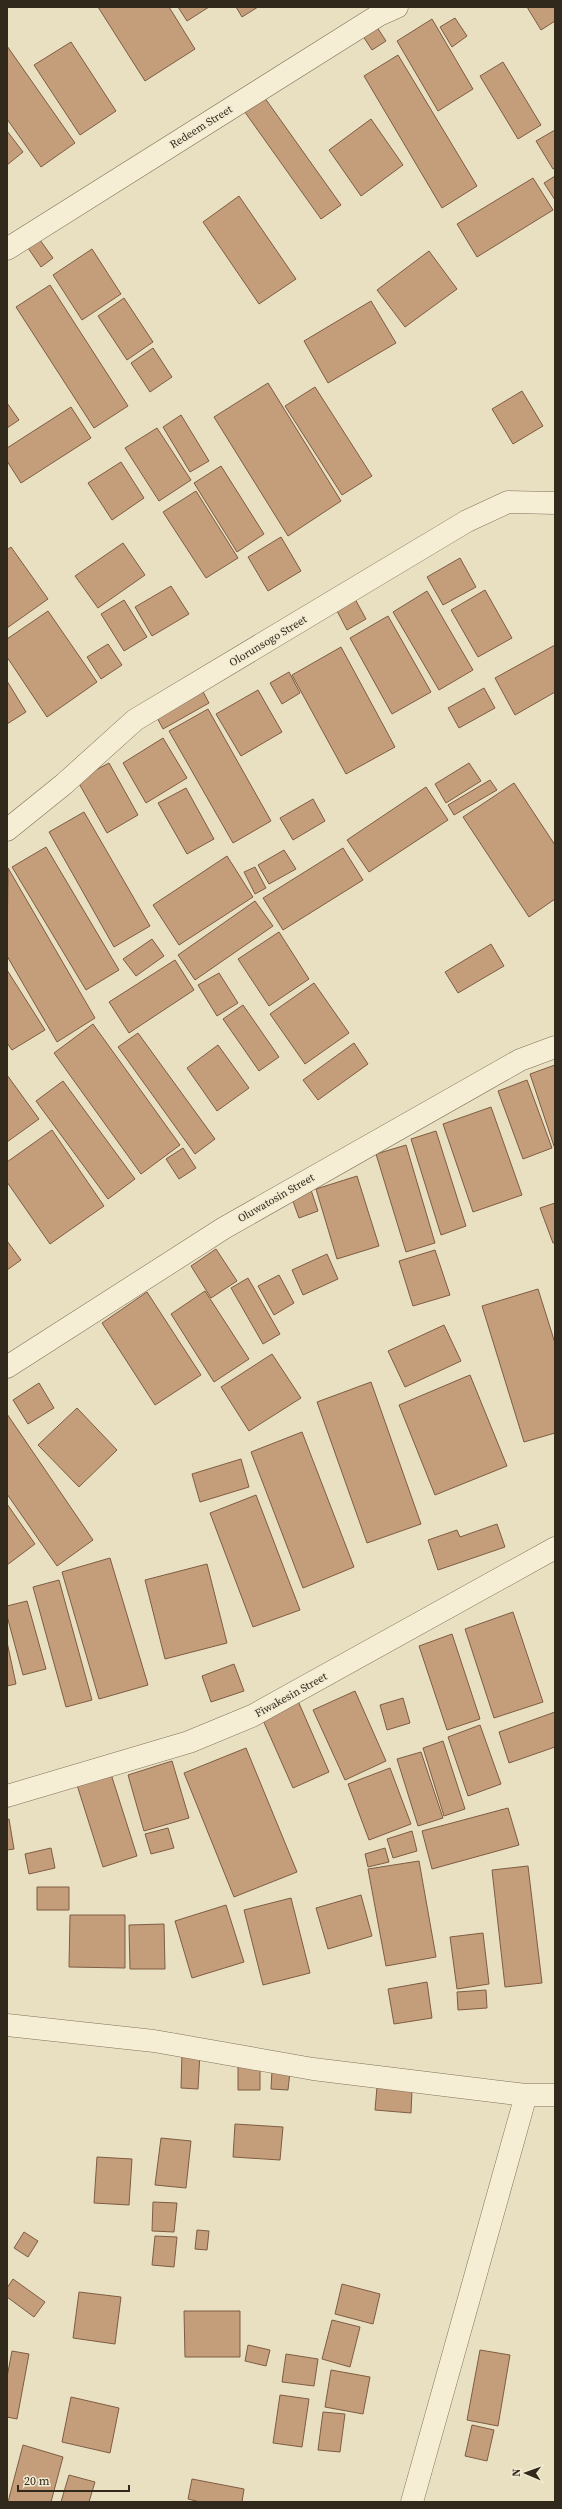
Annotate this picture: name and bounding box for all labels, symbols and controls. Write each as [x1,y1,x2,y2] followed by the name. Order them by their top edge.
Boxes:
[167,102,235,152] street label: Redeem Street
[226,612,310,670] street label: Olorunsogo Street
[235,1170,317,1226] street label: Oluwatosin Street
[252,1669,330,1721] street label: Fiwakesin Street
[506,2453,546,2493] north arrow
[18,2467,129,2493] scale bar
[509,2468,524,2477] text: N
[24,2473,50,2489] text: 20 m

